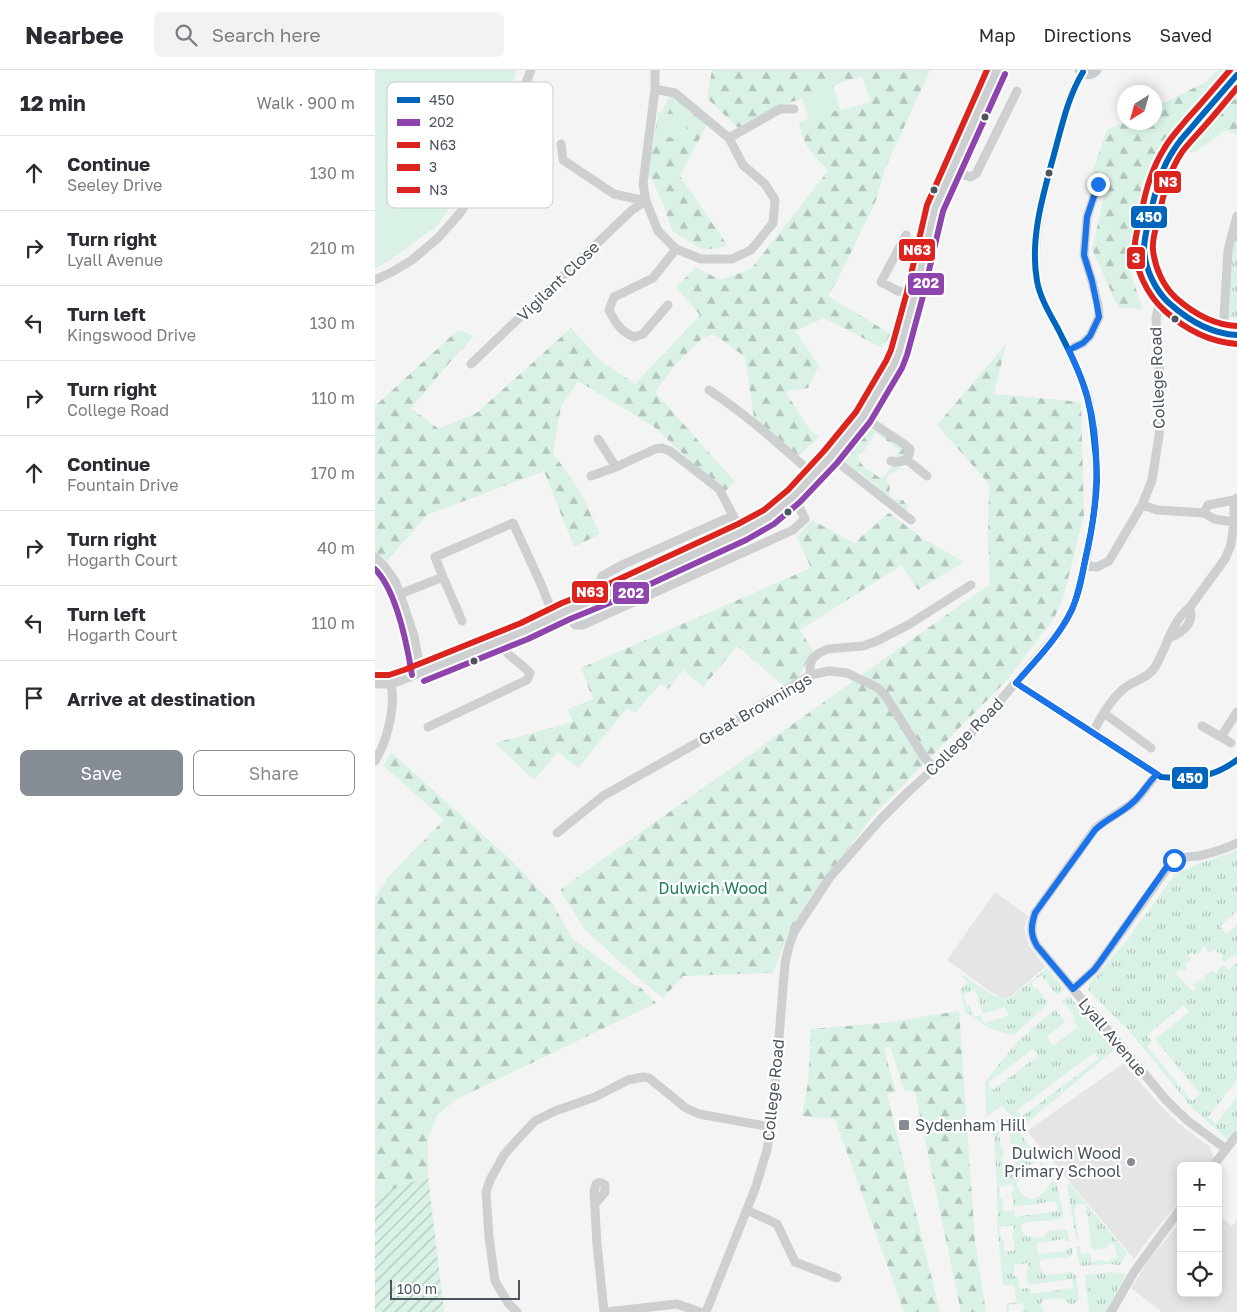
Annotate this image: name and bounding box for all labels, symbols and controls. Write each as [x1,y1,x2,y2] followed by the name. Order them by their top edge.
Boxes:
[154,12,504,57] search box
[25,20,124,49] text: Nearbee
[172,21,200,49] icon: search
[212,23,321,46] text: Search here
[979,24,1015,46] text: Map
[1043,24,1131,46] text: Directions
[1159,24,1212,46] text: Saved
[387,82,553,208] legend
[1117,85,1162,130] north arrow
[20,90,86,116] text: 12 min
[429,91,454,108] text: 450
[257,93,355,113] text: Walk · 900 m
[980,112,990,122] unlabelled marker
[429,113,454,130] text: 202
[429,136,456,153] text: N63
[67,152,150,175] text: Continue
[429,158,437,175] text: 3
[20,159,48,187] icon: ahead
[310,163,355,183] text: 130 m
[1044,168,1054,178] unlabelled marker
[1153,170,1182,194] line badge: N3
[1087,173,1110,196] route end
[1158,173,1178,190] text: N3
[67,175,162,195] text: Seeley Drive
[429,181,448,198] text: N3
[929,185,939,195] unlabelled marker
[1130,205,1168,229] line badge: 450
[1136,208,1162,225] text: 450
[67,227,157,250] text: Turn right
[20,234,48,262] icon: right
[513,237,603,325] street label: Vigilant Close
[310,238,355,258] text: 210 m
[898,238,936,262] line badge: N63
[903,241,931,258] text: N63
[1126,246,1146,270] line badge: 3
[1132,249,1140,266] text: 3
[67,250,163,270] text: Lyall Avenue
[907,272,945,296] line badge: 202
[913,274,940,291] text: 202
[67,302,146,325] text: Turn left
[20,309,48,337] icon: left
[310,313,355,333] text: 130 m
[1170,314,1180,324] unlabelled marker
[67,325,196,345] text: Kingswood Drive
[1145,327,1169,429] street label: College Road
[67,377,157,400] text: Turn right
[20,384,48,412] icon: right
[311,388,355,408] text: 110 m
[67,400,169,420] text: College Road
[67,452,150,475] text: Continue
[20,459,48,487] icon: ahead
[311,463,355,483] text: 170 m
[67,475,179,495] text: Fountain Drive
[783,507,793,517] unlabelled marker
[67,527,157,550] text: Turn right
[20,534,48,562] icon: right
[317,538,355,558] text: 40 m
[67,550,178,570] text: Hogarth Court
[571,580,609,604] line badge: N63
[612,581,650,605] line badge: 202
[576,583,604,600] text: N63
[618,584,645,601] text: 202
[67,602,146,625] text: Turn left
[20,609,48,637] icon: left
[311,613,355,633] text: 110 m
[67,625,178,645] text: Hogarth Court
[469,656,479,666] unlabelled marker
[695,668,815,750] street label: Great Brownings
[20,684,48,712] icon: arrive
[67,687,255,710] text: Arrive at destination
[921,694,1007,780] street label: College Road
[20,750,183,796] button: Save
[193,750,355,796] button: Share
[1171,766,1209,790] line badge: 450
[1177,769,1203,786] text: 450
[1163,849,1186,872] route start
[658,878,768,898] park label: Dulwich Wood
[1074,994,1152,1080] street label: Lyall Avenue
[758,1038,788,1142] street label: College Road
[915,1115,1026,1135] place label: Sydenham Hill
[897,1118,911,1132] marker: Sydenham Hill
[1004,1143,1121,1181] place label: Dulwich Wood Primary School
[1125,1156,1137,1168] marker: Dulwich Wood Primary School
[1177,1162,1222,1297] map controls
[1177,1162,1222,1207] button: +
[1177,1207,1222,1252] button: −
[1177,1252,1222,1297] button: locate
[390,1277,520,1300] scale bar
[397,1280,437,1297] text: 100 m

